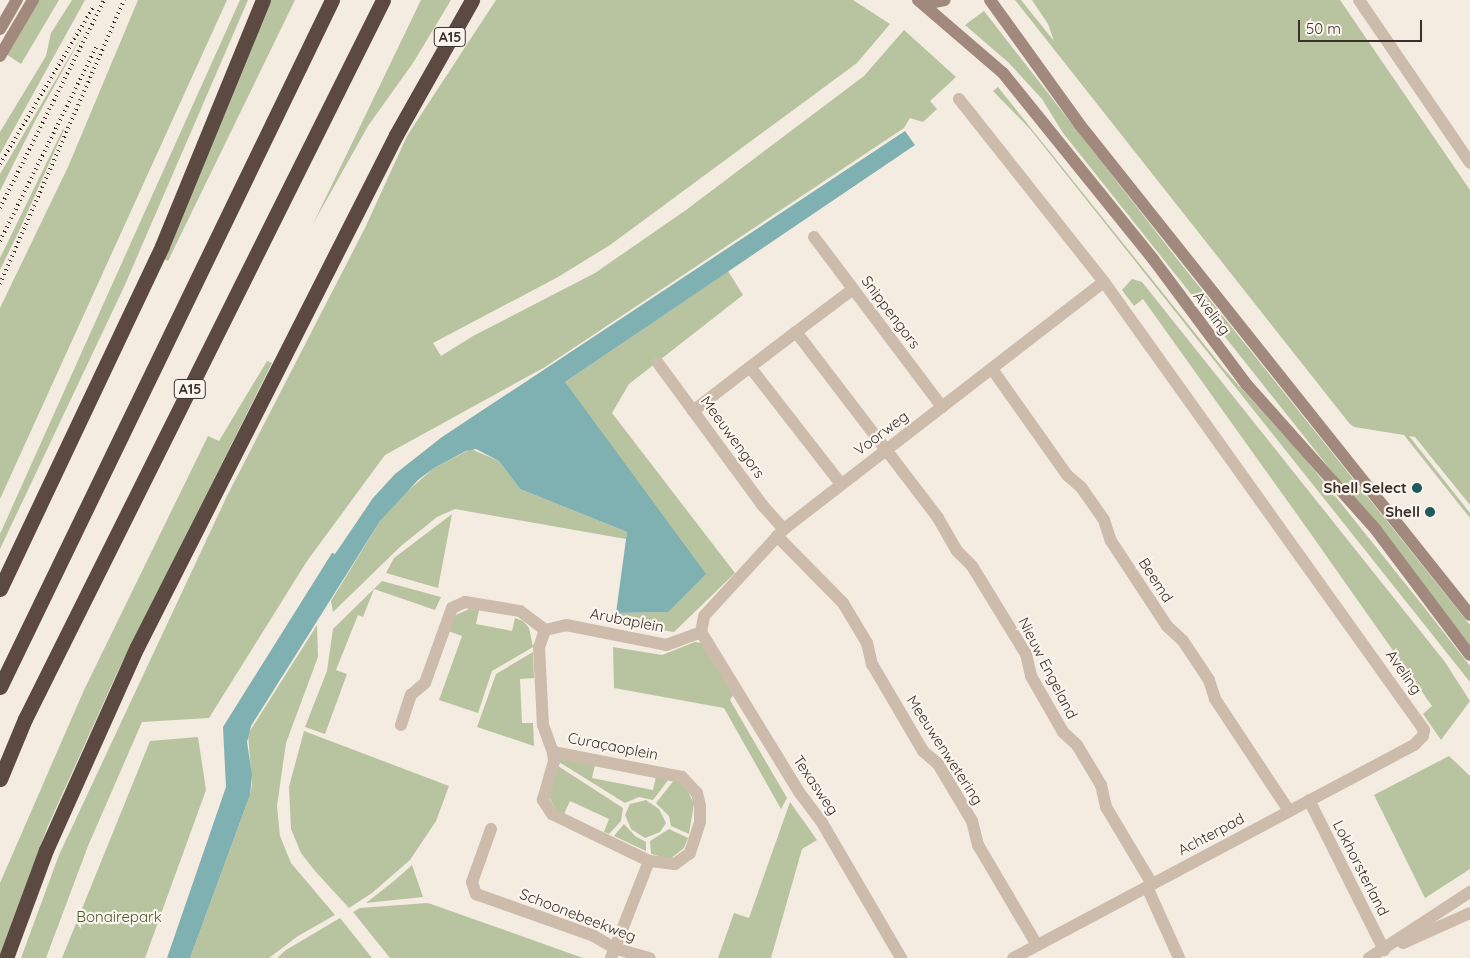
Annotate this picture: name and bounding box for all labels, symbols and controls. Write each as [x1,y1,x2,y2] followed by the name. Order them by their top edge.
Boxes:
[1300,10,1424,42] scale bar
[1306,19,1341,38] text: 50 m
[434,26,466,48] road number: A15
[858,272,924,352] street label: Snippengors
[1190,287,1234,339] street label: Aveling
[174,378,206,400] road number: A15
[697,392,769,482] street label: Meeuwengors
[850,407,912,459] street label: Voorweg
[1324,479,1407,497] place label: Shell Select
[1411,482,1423,494] marker: Shell Select
[1385,503,1420,521] place label: Shell
[1424,506,1436,518] marker: Shell
[1135,554,1177,606] street label: Beemd
[589,604,665,636] street label: Arubaplein
[1015,614,1081,722] street label: Nieuw Engeland
[1382,646,1426,698] street label: Aveling
[903,692,987,808] street label: Meeuwenwetering
[566,728,660,764] street label: Curaçaoplein
[790,752,842,818] street label: Texasweg
[1175,809,1247,859] street label: Achterpad
[1329,817,1393,919] street label: Lokhorsterland
[517,885,639,945] street label: Schoonebeekweg
[76,908,162,926] park label: Bonairepark

